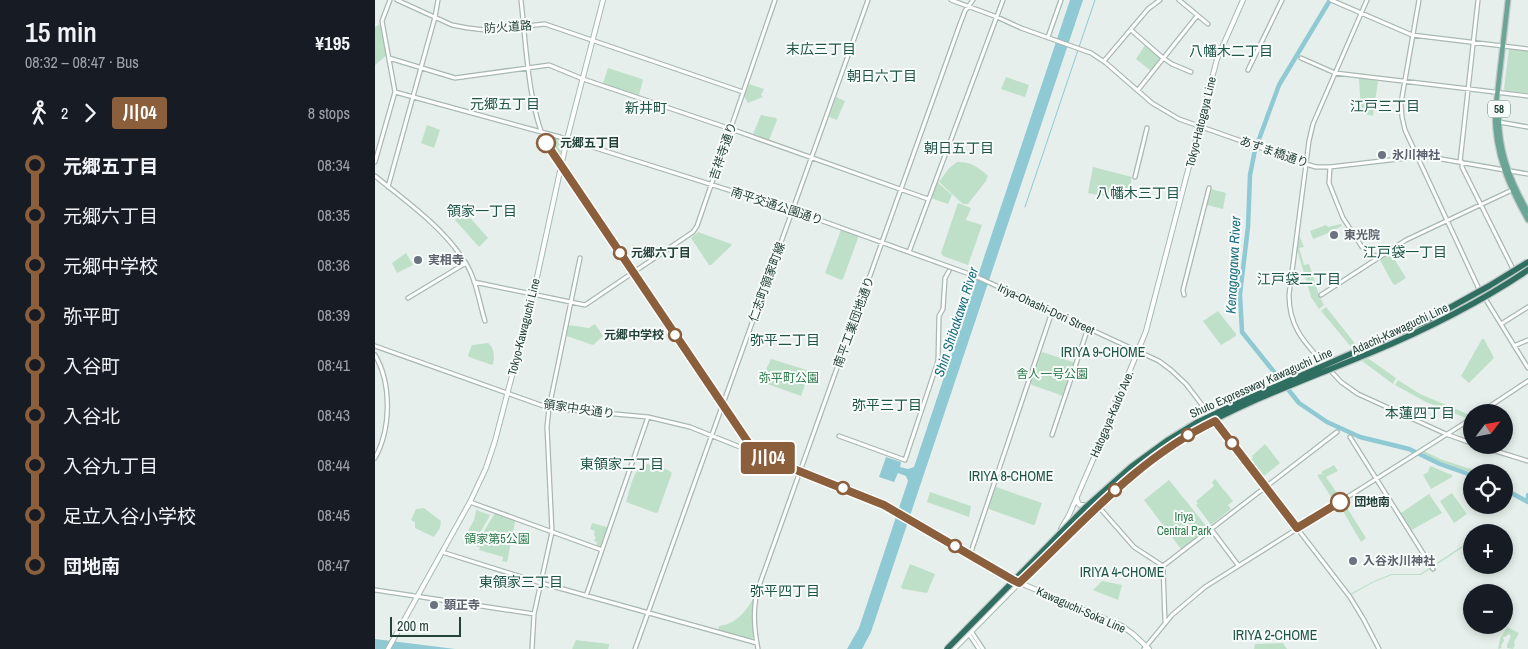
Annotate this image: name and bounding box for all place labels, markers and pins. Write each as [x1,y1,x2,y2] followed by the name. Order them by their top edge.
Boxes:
[536,133,556,153] marker: 元郷五丁目
[560,135,620,151] place label: 元郷五丁目
[1392,147,1440,163] place label: 氷川神社
[1376,149,1388,161] marker: 氷川神社
[1344,227,1380,243] place label: 東光院
[1328,229,1340,241] marker: 東光院
[631,245,691,261] place label: 元郷六丁目
[613,246,627,260] marker: 元郷六丁目
[428,252,464,268] place label: 実相寺
[412,254,424,266] marker: 実相寺
[604,327,664,343] place label: 元郷中学校
[668,328,682,342] marker: 元郷中学校
[1181,428,1195,442] unlabelled marker
[1225,436,1239,450] unlabelled marker
[836,481,850,495] unlabelled marker
[1108,483,1122,497] unlabelled marker
[1330,492,1350,512] marker: 団地南
[1354,494,1390,510] place label: 団地南
[948,539,962,553] unlabelled marker
[1363,553,1435,569] place label: 入谷氷川神社
[1347,555,1359,567] marker: 入谷氷川神社
[444,597,480,613] place label: 顕正寺
[428,599,440,611] marker: 顕正寺

